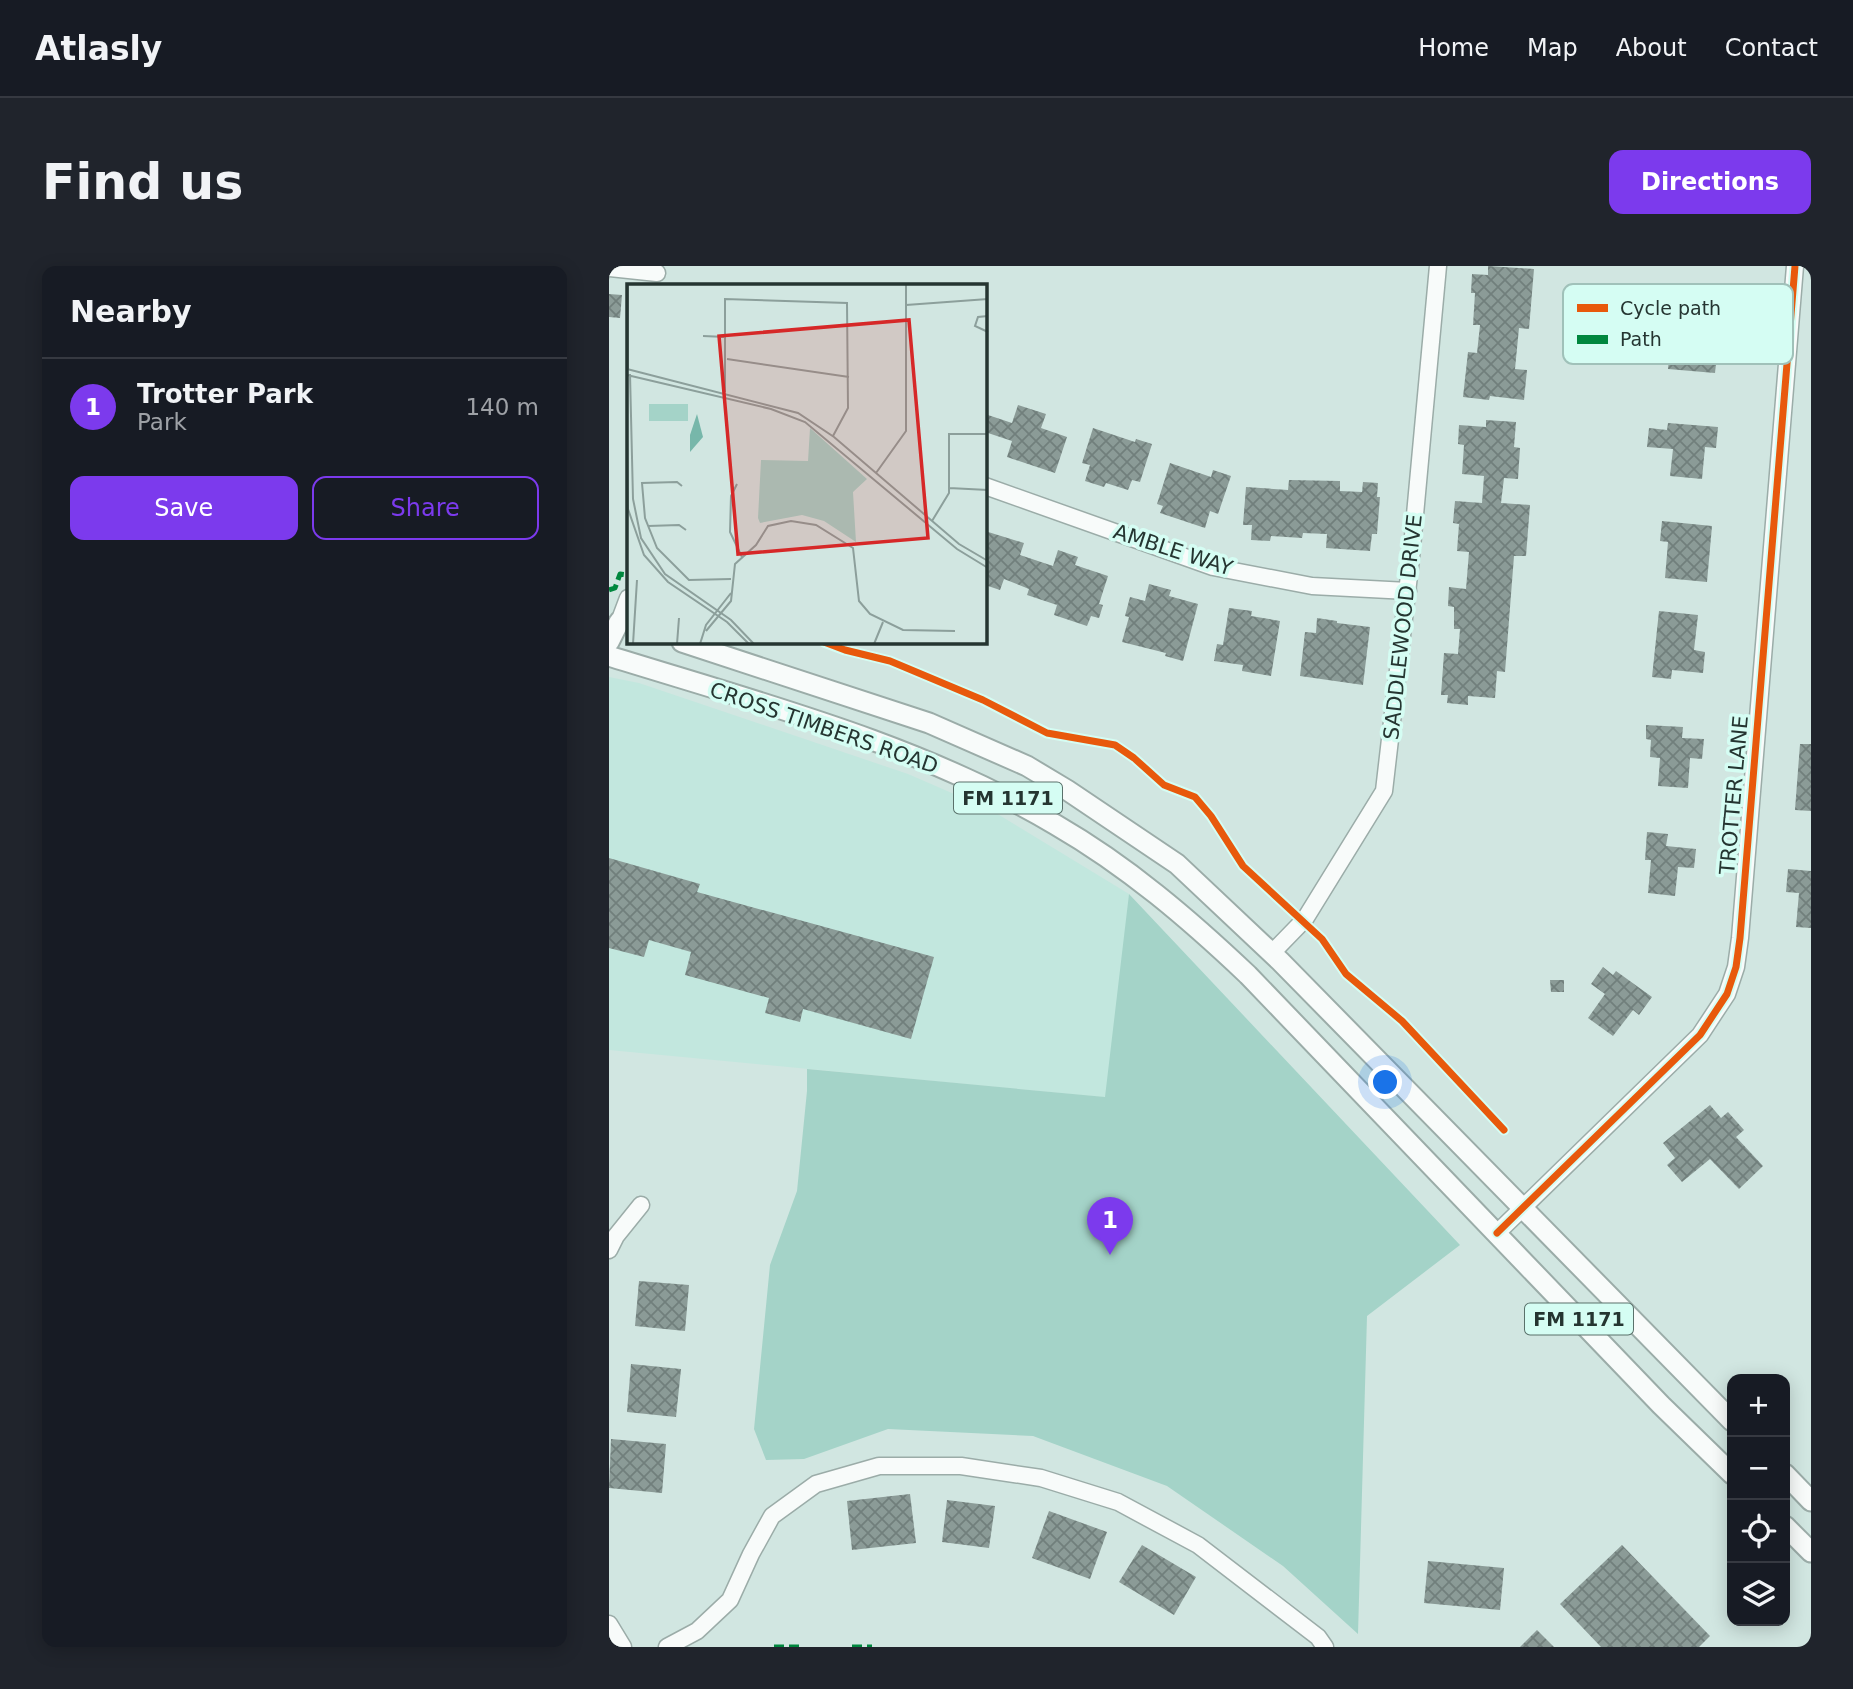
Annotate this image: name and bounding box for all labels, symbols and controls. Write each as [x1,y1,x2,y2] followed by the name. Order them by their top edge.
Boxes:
[35,29,162,68] text: Atlasly
[1418,34,1489,62] text: Home
[1527,34,1578,62] text: Map
[1616,34,1687,62] text: About
[1725,34,1818,62] text: Contact
[1609,150,1811,214] button: Directions
[42,154,243,211] text: Find us
[627,284,987,644] inset map
[1563,284,1793,364] legend
[70,294,192,329] text: Nearby
[1620,297,1721,319] text: Cycle path
[1620,328,1662,350] text: Path
[137,379,313,409] text: Trotter Park
[85,394,101,420] text: 1
[465,394,539,420] text: 140 m
[137,409,187,435] text: Park
[70,476,298,540] button: Save
[312,476,539,540] button: Share
[1379,513,1427,741] street label: SADDLEWOOD DRIVE
[1110,519,1236,581] street label: AMBLE WAY
[707,678,941,778] street label: CROSS TIMBERS ROAD
[1715,715,1753,876] street label: TROTTER LANE
[954,782,1062,814] road number: FM 1171
[1368,1065,1402,1099] your location
[1087,1197,1133,1255] pin: 1
[1525,1303,1633,1334] road number: FM 1171
[1727,1374,1790,1626] map controls
[1727,1374,1790,1437] button: +
[1727,1437,1790,1500] button: −
[1727,1500,1790,1563] button: locate
[1727,1563,1790,1626] button: layers

